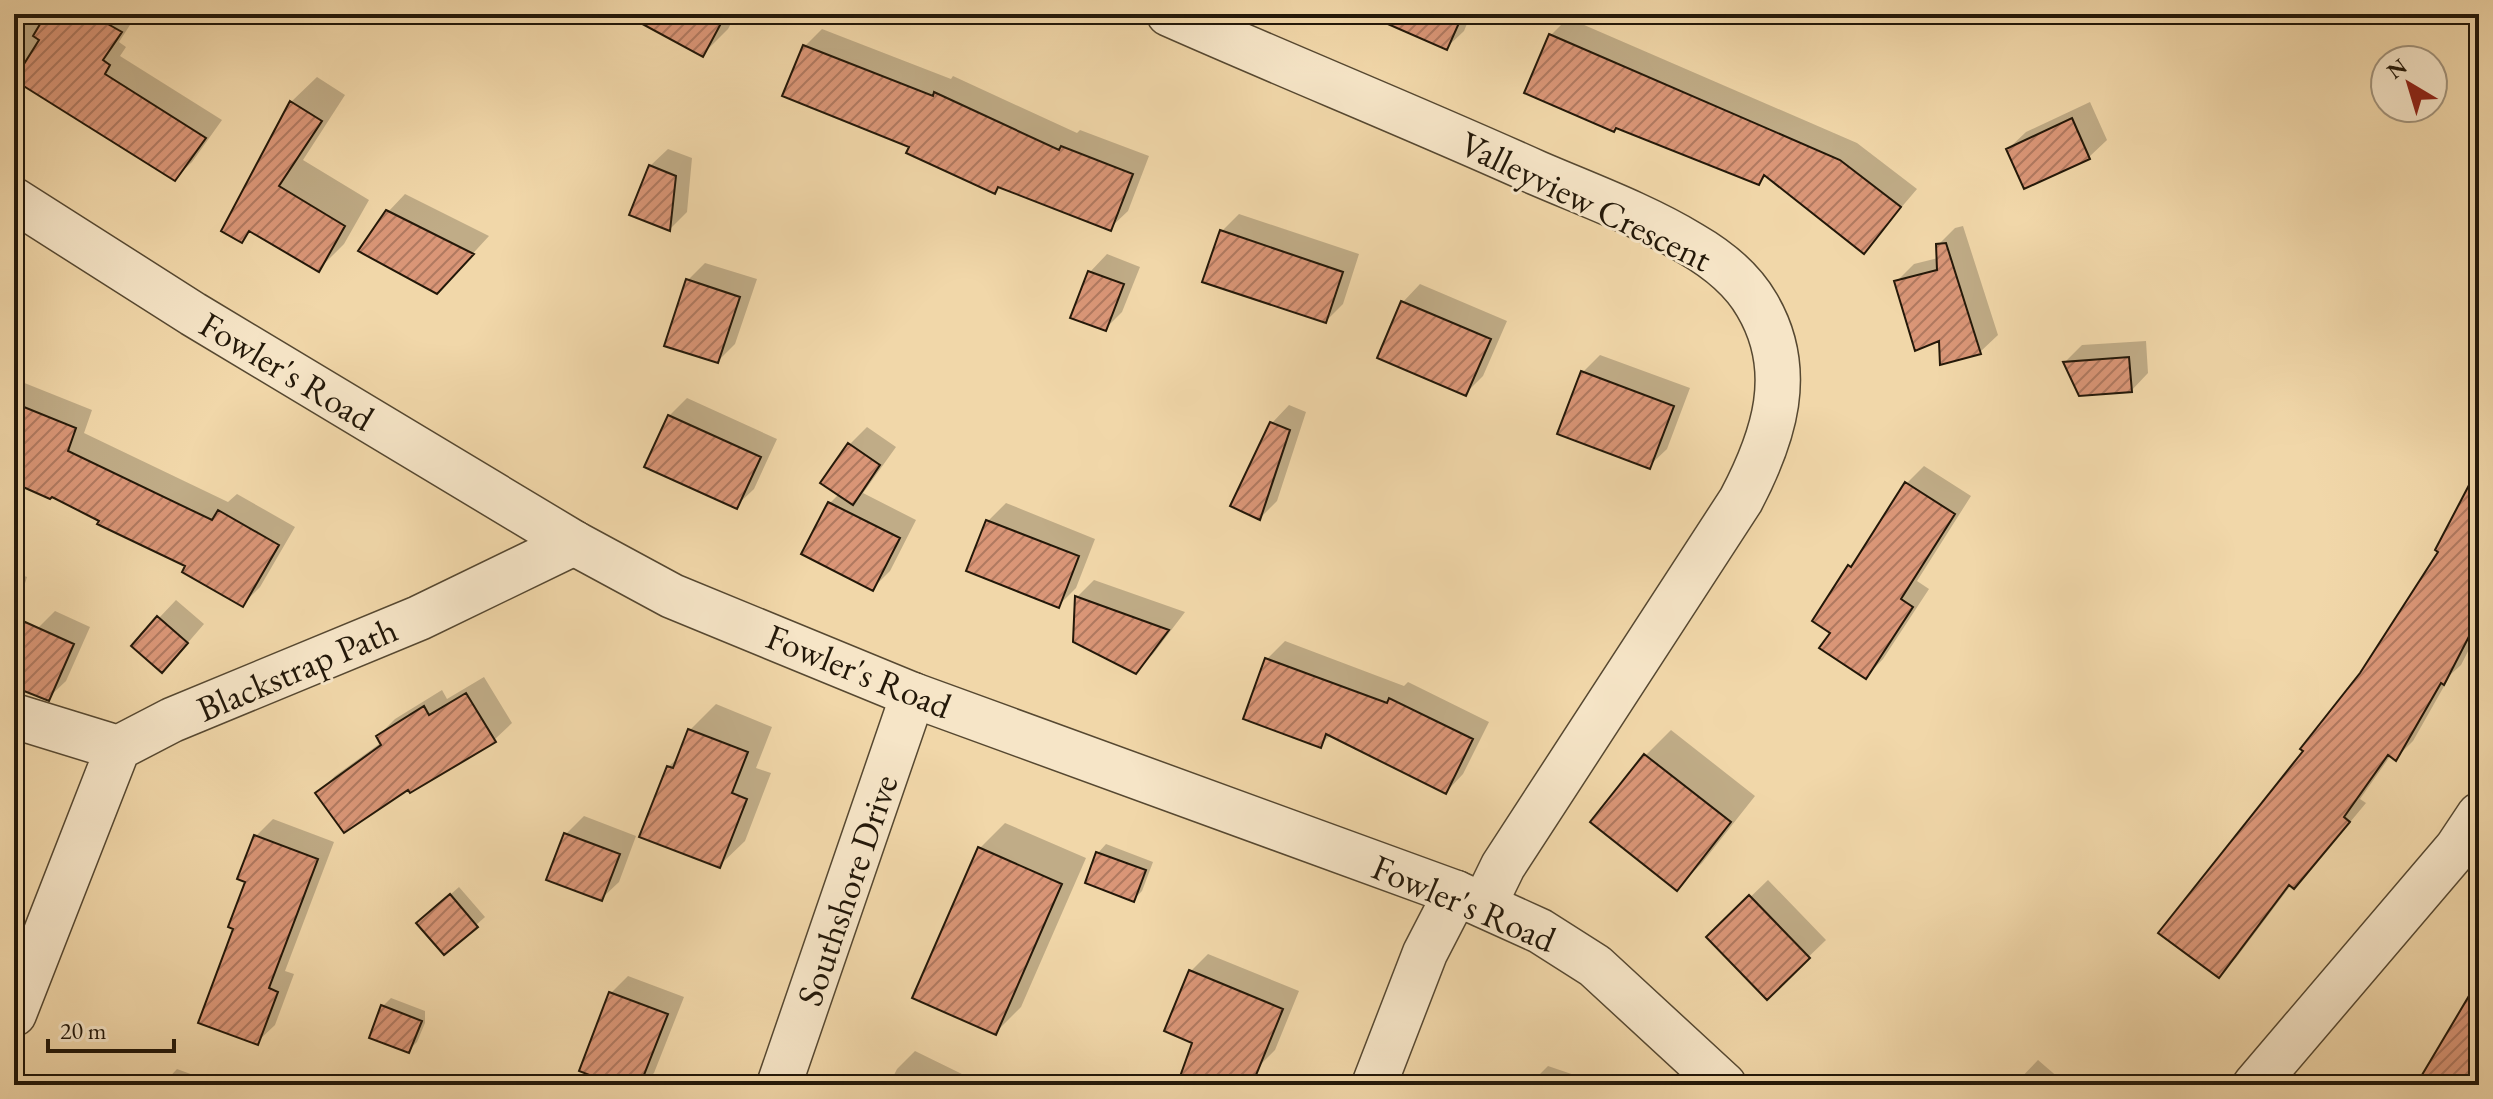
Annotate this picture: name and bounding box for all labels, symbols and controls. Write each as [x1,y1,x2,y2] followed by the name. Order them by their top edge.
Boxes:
[2369,44,2449,124] north arrow
[2381,52,2413,86] text: N
[1453,120,1720,282] street label: Valleyview Crescent
[191,301,384,442] street label: Fowler's Road
[190,606,404,732] street label: Blackstrap Path
[760,613,959,730] street label: Fowler's Road
[785,768,909,1012] street label: Southshore Drive
[1365,843,1564,963] street label: Fowler's Road
[48,1003,174,1053] scale bar
[60,1015,107,1046] text: 20 m

